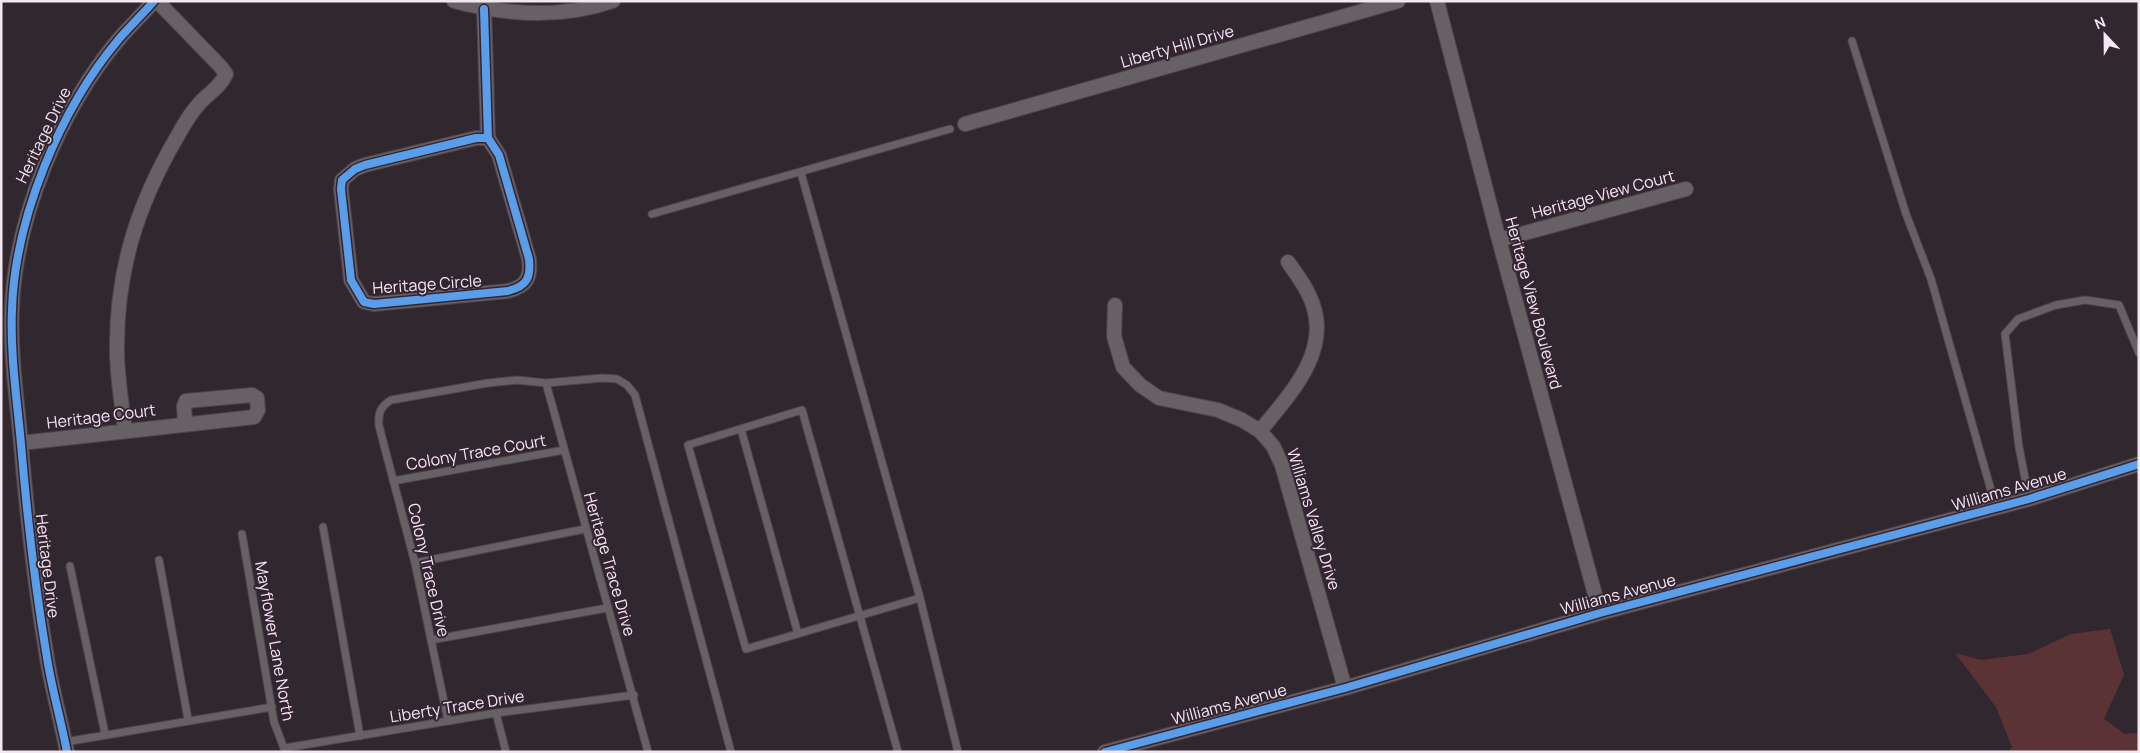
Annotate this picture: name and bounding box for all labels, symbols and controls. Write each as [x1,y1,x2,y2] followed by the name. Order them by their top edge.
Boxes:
[2080,10,2130,60] north arrow
[2092,12,2108,33] text: N
[1118,19,1236,73] street label: Liberty Hill Drive
[10,83,76,187] street label: Heritage Drive
[1529,164,1677,224] street label: Heritage View Court
[1500,214,1568,392] street label: Heritage View Boulevard
[372,269,482,299] street label: Heritage Circle
[45,398,157,434] street label: Heritage Court
[404,429,548,475] street label: Colony Trace Court
[1282,445,1346,593] street label: Williams Valley Drive
[1949,462,2069,516] street label: Williams Avenue
[579,489,641,639] street label: Heritage Trace Drive
[403,501,455,639] street label: Colony Trace Drive
[31,513,65,619] street label: Heritage Drive
[250,560,300,722] street label: Mayflower Lane North
[1558,568,1678,620] street label: Williams Avenue
[1169,678,1289,730] street label: Williams Avenue
[388,685,526,727] street label: Liberty Trace Drive

